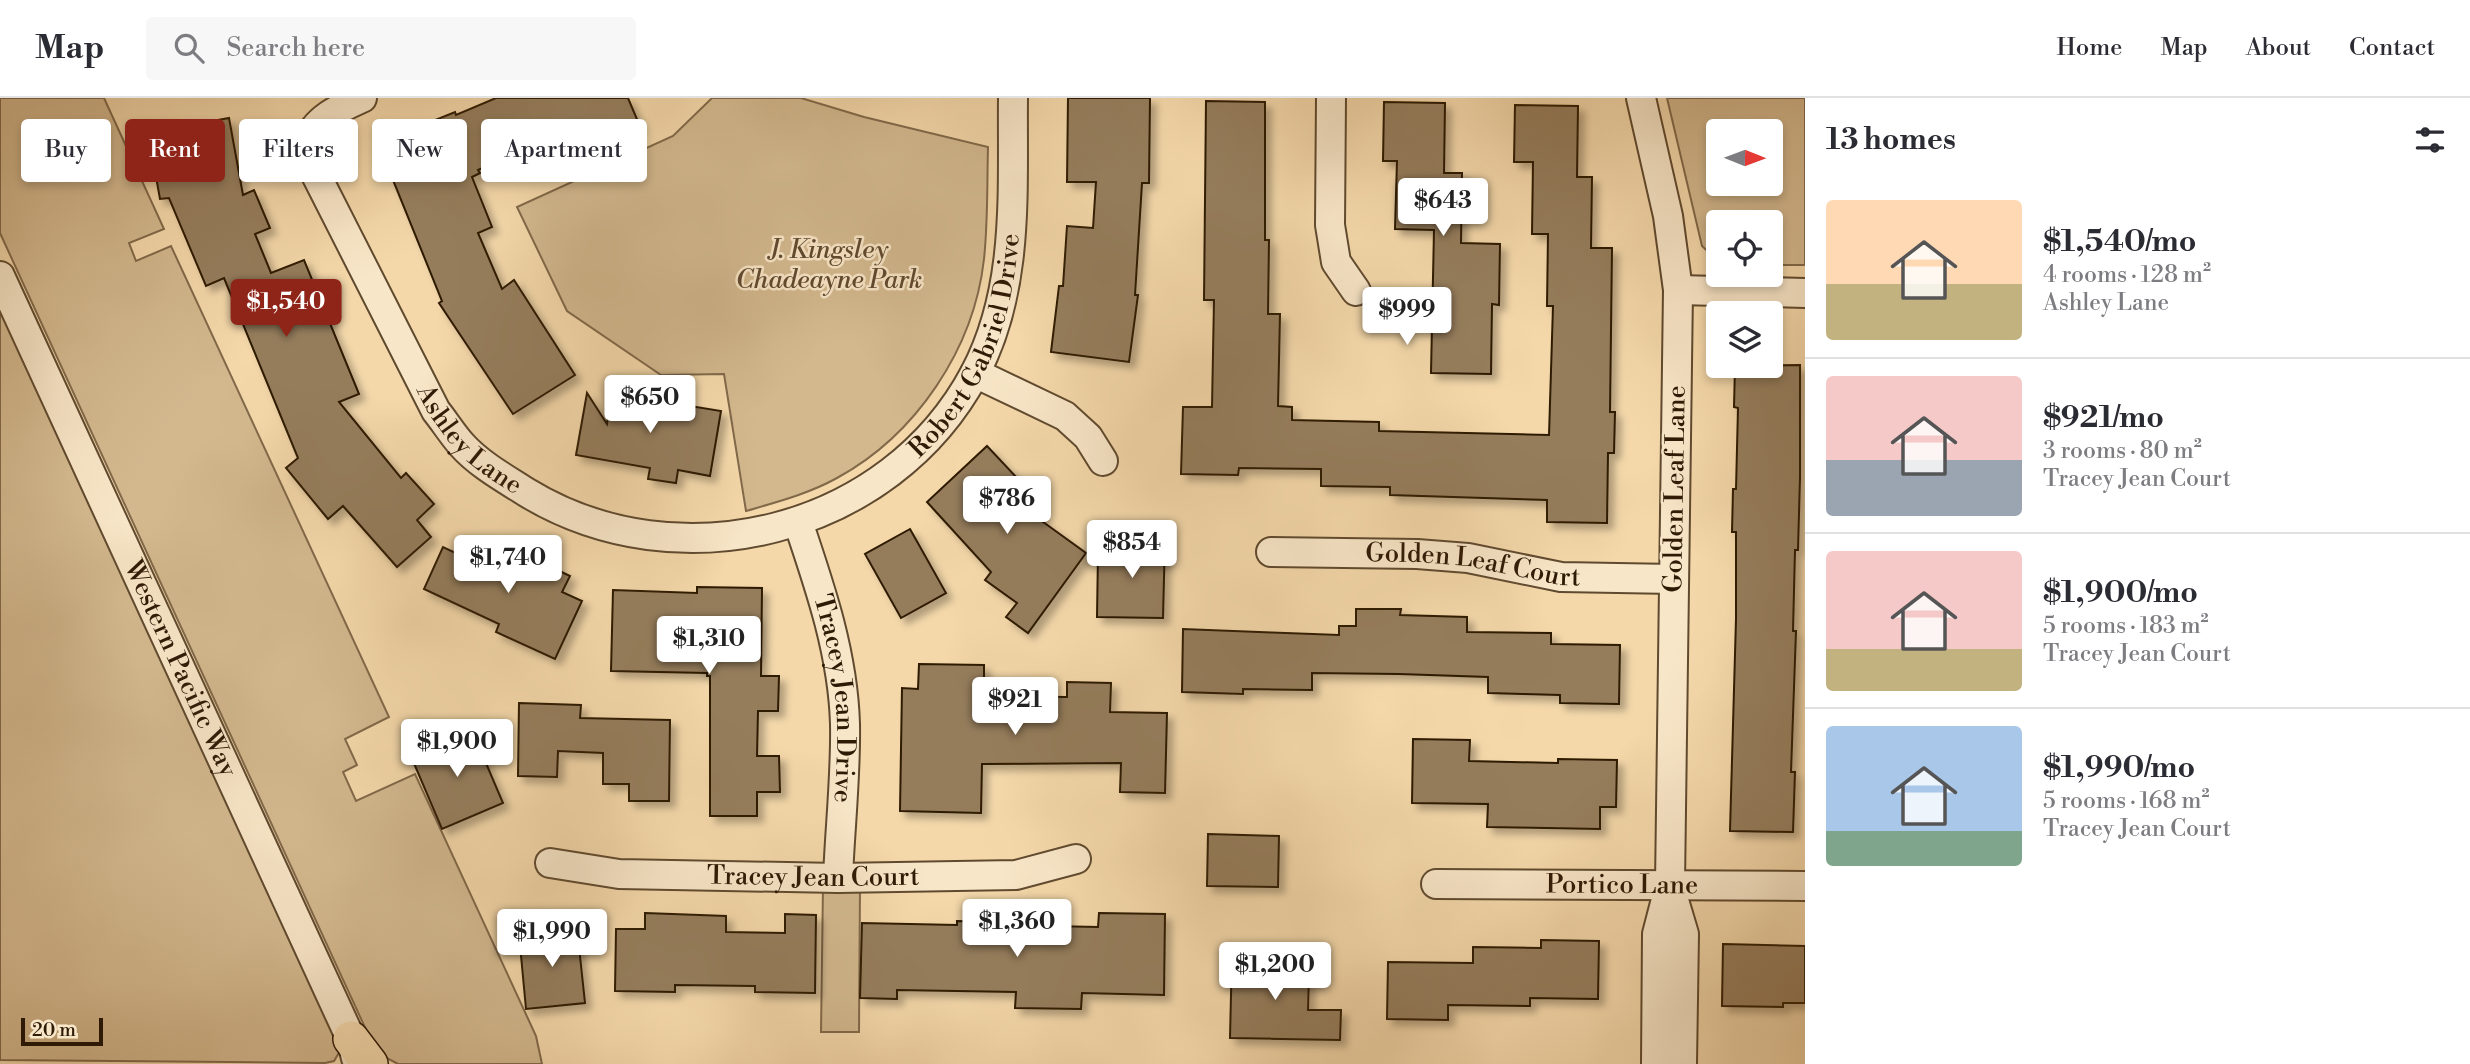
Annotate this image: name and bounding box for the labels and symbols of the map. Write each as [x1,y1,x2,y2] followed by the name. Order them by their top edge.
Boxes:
[1706,119,1783,196] north arrow
[1402,178,1484,238] pin: $643
[902,232,1027,465] street label: Robert Gabriel Drive
[736,234,922,296] park label: J. Kingsley Chadeayne Park
[229,280,343,339] pin: $1,540
[1366,288,1448,347] pin: $999
[609,376,691,435] pin: $650
[409,378,528,502] street label: Ashley Lane
[1657,385,1693,593] street label: Golden Leaf Lane
[966,476,1048,536] pin: $786
[1091,520,1173,580] pin: $854
[451,536,565,595] pin: $1,740
[1365,537,1581,593] street label: Golden Leaf Court
[117,554,244,782] street label: Western Pacific Way
[806,591,861,804] street label: Tracey Jean Drive
[652,616,766,676] pin: $1,310
[974,678,1056,737] pin: $921
[400,720,514,779] pin: $1,900
[707,860,920,894] street label: Tracey Jean Court
[1546,869,1698,901] street label: Portico Lane
[960,900,1074,959] pin: $1,360
[495,910,609,969] pin: $1,990
[1218,942,1332,1002] pin: $1,200
[21,1015,103,1047] scale bar

